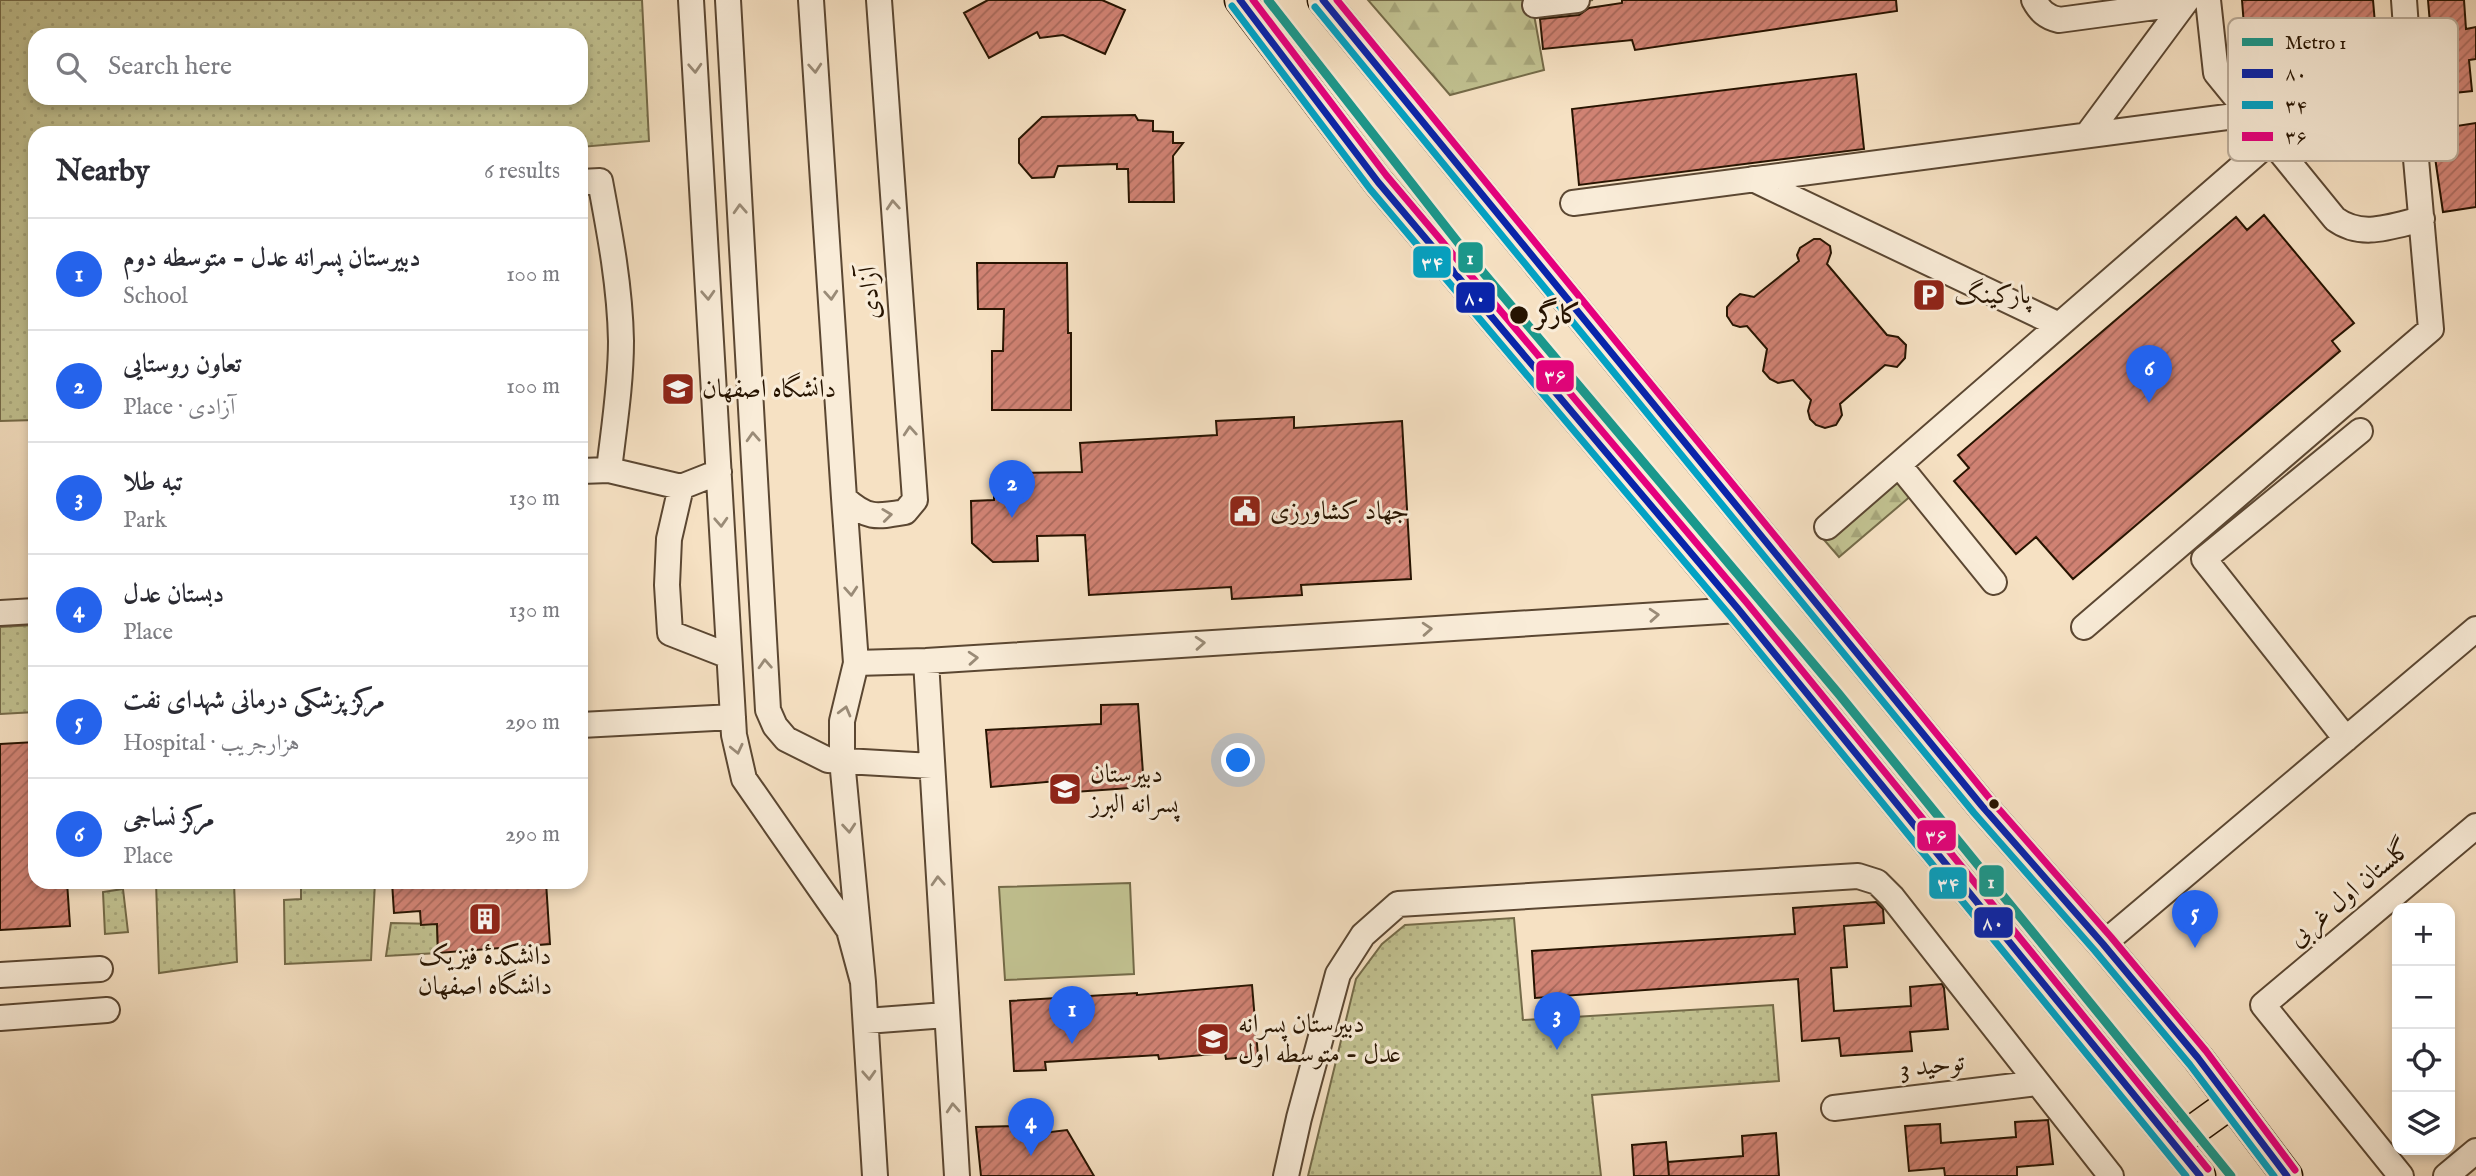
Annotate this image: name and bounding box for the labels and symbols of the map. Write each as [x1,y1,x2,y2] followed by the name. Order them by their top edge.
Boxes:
[2228,18,2458,161] legend
[2285,32,2346,56] text: Metro 1
[687,63,702,74] one-way arrow
[808,63,823,74] one-way arrow
[2285,63,2307,87] text: ۸۰
[2285,95,2307,119] text: ۳۴
[2285,126,2307,150] text: ۳۶
[886,199,901,210] one-way arrow
[733,204,748,215] one-way arrow
[1457,241,1484,274] line badge: 1
[1412,245,1452,279] line badge: ۳۴
[1466,247,1474,271] text: 1
[1421,252,1443,276] text: ۳۴
[852,263,888,321] street label: آزادی
[1910,276,1948,314] parking icon: پارکینگ
[1954,278,2032,313] place label: پارکینگ
[1455,281,1496,314] line badge: ۸۰
[1464,287,1486,311] text: ۸۰
[700,290,715,301] one-way arrow
[823,290,838,301] one-way arrow
[1533,297,1581,332] place label: کارگر
[1508,304,1530,326] marker: کارگر
[2126,345,2172,403] pin: 6
[1535,359,1575,393] line badge: ۳۶
[1544,365,1566,389] text: ۳۶
[659,370,697,408] school or university icon: دانشگاه اصفهان
[702,372,836,406] place label: دانشگاه اصفهان
[903,426,918,437] one-way arrow
[745,431,760,442] one-way arrow
[989,460,1035,518] pin: 2
[1226,492,1264,530] public building icon: جهاد کشاورزی
[1270,495,1409,528] place label: جهاد کشاورزی
[881,507,893,522] one-way arrow
[714,517,729,528] one-way arrow
[843,585,858,596] one-way arrow
[1649,608,1660,623] one-way arrow
[1422,622,1433,637] one-way arrow
[1194,636,1205,651] one-way arrow
[967,650,978,665] one-way arrow
[758,658,773,669] one-way arrow
[837,705,852,717] one-way arrow
[729,743,744,755] one-way arrow
[1221,743,1255,777] your location
[1087,758,1180,822] place label: دبیرستان پسرانه البرز
[1046,770,1084,808] school or university icon: دبیرستان پسرانه البرز
[1987,797,2001,811] unlabelled marker
[1916,819,1957,852] line badge: ۳۶
[841,822,856,834] one-way arrow
[1925,825,1947,849] text: ۳۶
[2281,832,2419,955] street label: گلستان اول غربی
[1978,864,2005,898] line badge: 1
[1928,866,1968,900] line badge: ۳۴
[1987,871,1995,895] text: 1
[1937,873,1959,897] text: ۳۴
[931,875,946,886] one-way arrow
[2172,890,2218,948] pin: 5
[466,900,504,938] building icon: دانشکدهٔ فیزیک دانشگاه اصفهان
[1973,906,2014,939] line badge: ۸۰
[1982,912,2004,936] text: ۸۰
[418,940,552,1003] place label: دانشکدهٔ فیزیک دانشگاه اصفهان
[1049,986,1095,1044] pin: 1
[1534,992,1580,1050] pin: 3
[1238,1008,1401,1071] place label: دبیرستان پسرانه عدل - متوسطه اول
[1194,1020,1232,1058] school or university icon: دبیرستان پسرانه عدل - متوسطه اول
[1898,1046,1967,1086] street label: توحید 3
[861,1070,876,1081] one-way arrow
[1008,1098,1054,1156] pin: 4
[946,1102,961,1113] one-way arrow

